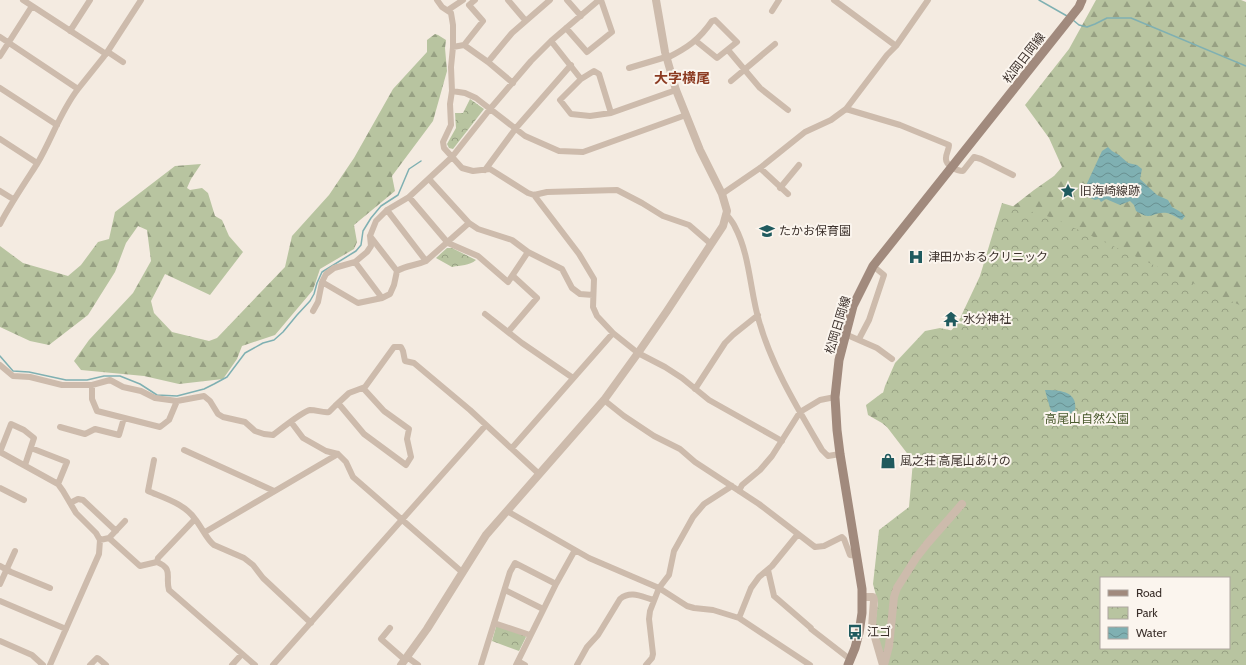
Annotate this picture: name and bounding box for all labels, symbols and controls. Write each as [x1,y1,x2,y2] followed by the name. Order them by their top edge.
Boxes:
[999,29,1048,86] street label: 松岡日岡線
[654,69,710,87] district label: 大字横尾
[1059,182,1077,200] place icon: 旧海崎線跡
[1080,183,1140,198] place label: 旧海崎線跡
[758,222,776,240] school or university icon: たかお保育園
[779,223,851,238] place label: たかお保育園
[907,248,925,266] hospital icon: 津田かおるクリニック
[928,249,1048,264] place label: 津田かおるクリニック
[822,294,853,356] street label: 松岡日岡線
[942,310,960,328] temple icon: 水分神社
[963,311,1011,326] place label: 水分神社
[1045,411,1129,426] park label: 高尾山自然公園
[879,452,897,470] shop icon: 風之荘 高尾山あけの
[900,453,1011,468] place label: 風之荘 高尾山あけの
[1100,577,1230,649] legend
[1136,585,1162,600] text: Road
[1136,605,1158,620] text: Park
[846,623,864,641] bus stop icon: 江ゴ
[867,624,891,639] place label: 江ゴ
[1136,625,1167,640] text: Water

